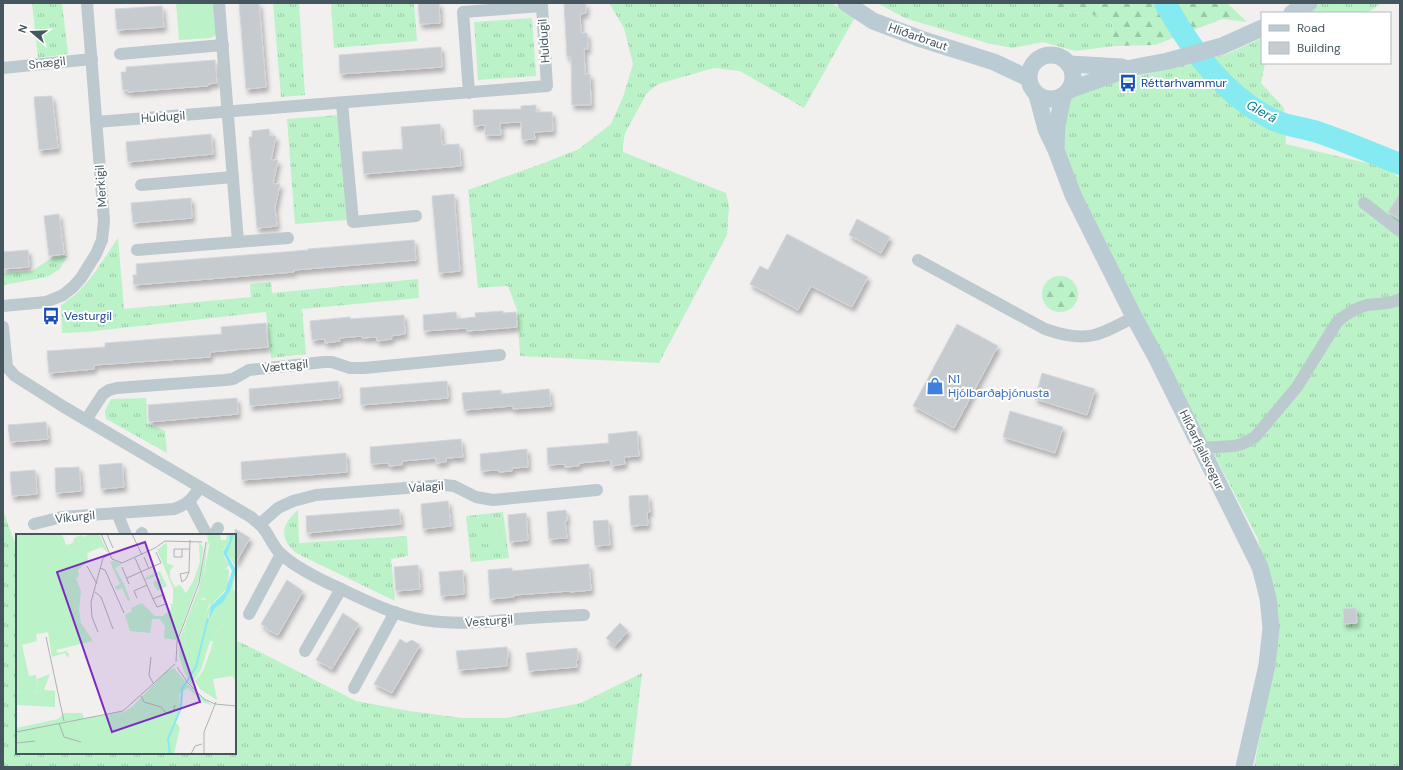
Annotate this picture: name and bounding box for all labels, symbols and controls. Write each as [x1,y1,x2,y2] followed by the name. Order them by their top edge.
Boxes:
[12,12,52,52] north arrow
[1261,12,1391,64] legend
[534,18,554,64] street label: Huldugil
[886,19,950,55] street label: Hlíðarbraut
[1297,20,1325,36] text: Road
[15,23,30,35] text: N
[1297,40,1341,56] text: Building
[28,53,66,73] street label: Snægil
[1118,73,1138,93] bus stop icon: Réttarhvammur
[1141,75,1227,91] place label: Réttarhvammur
[1244,96,1280,127] water label: Glerá
[140,107,186,127] street label: Huldugil
[92,164,110,208] street label: Merkigil
[41,306,61,326] bus stop icon: Vesturgil
[64,308,112,324] place label: Vesturgil
[261,356,309,376] street label: Vættagil
[948,371,1049,401] place label: N1 Hjólbarðaþjónusta
[925,376,945,396] shop icon: N1 Hjólbarðaþjónusta
[1176,407,1229,493] street label: Hlíðarfjallsvegur
[408,478,444,496] street label: Valagil
[54,507,96,527] street label: Víkurgil
[16,534,236,754] inset map
[465,611,513,631] street label: Vesturgil

